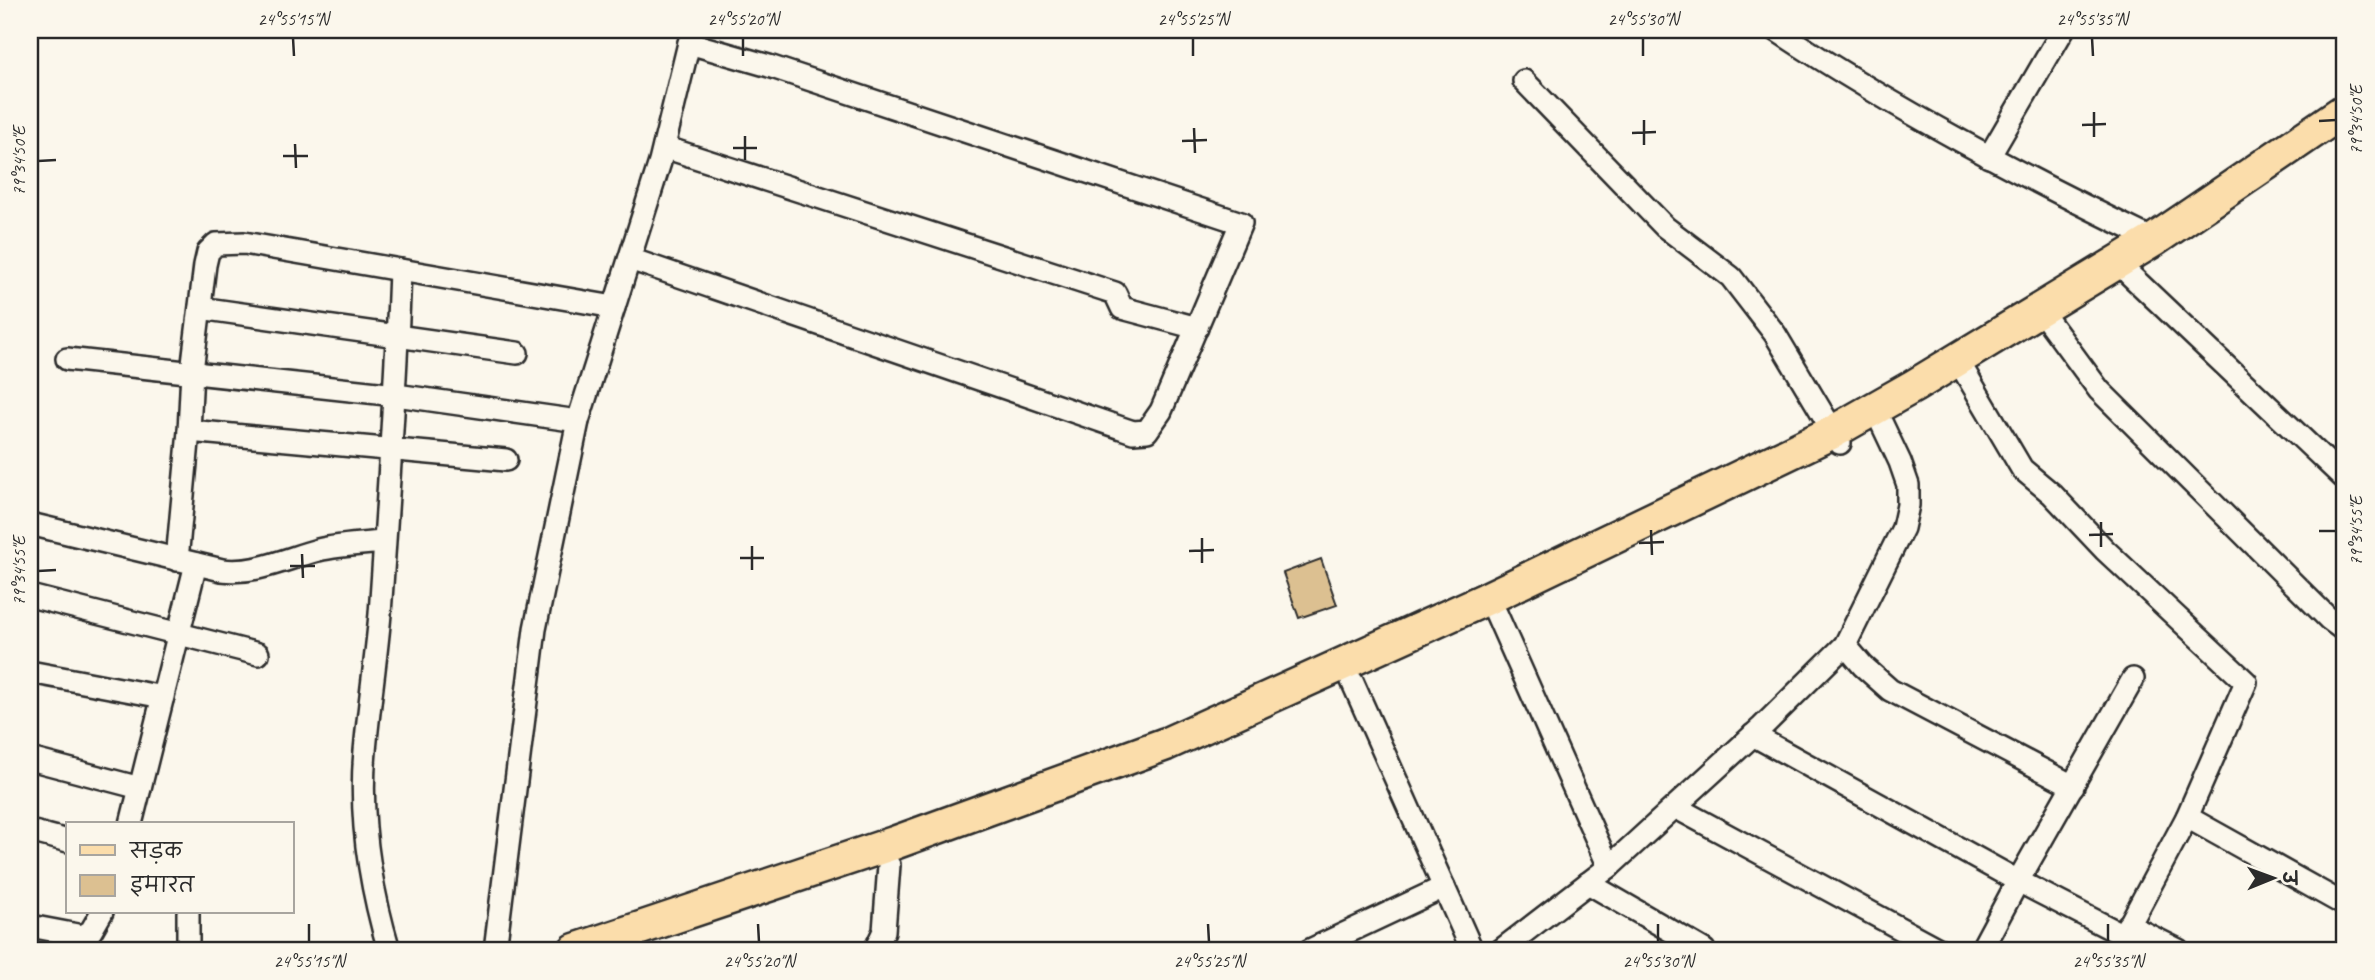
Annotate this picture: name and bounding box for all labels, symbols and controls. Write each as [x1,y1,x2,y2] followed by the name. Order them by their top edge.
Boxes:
[258,8,332,30] text: 24°55'15"N
[708,8,782,30] text: 24°55'20"N
[1158,8,1232,30] text: 24°55'25"N
[1608,8,1682,30] text: 24°55'30"N
[2057,8,2131,30] text: 24°55'35"N
[2345,83,2367,155] text: 79°34'50"E
[8,124,30,196] text: 79°34'50"E
[2345,494,2367,566] text: 79°34'55"E
[8,534,30,606] text: 79°34'55"E
[66,822,294,914] legend
[129,838,183,864] text: सड़क
[2238,844,2308,914] north arrow
[2277,869,2301,887] text: उ
[130,872,196,898] text: इमारत
[274,950,348,972] text: 24°55'15"N
[724,950,798,972] text: 24°55'20"N
[1174,950,1248,972] text: 24°55'25"N
[1623,950,1697,972] text: 24°55'30"N
[2073,950,2147,972] text: 24°55'35"N

